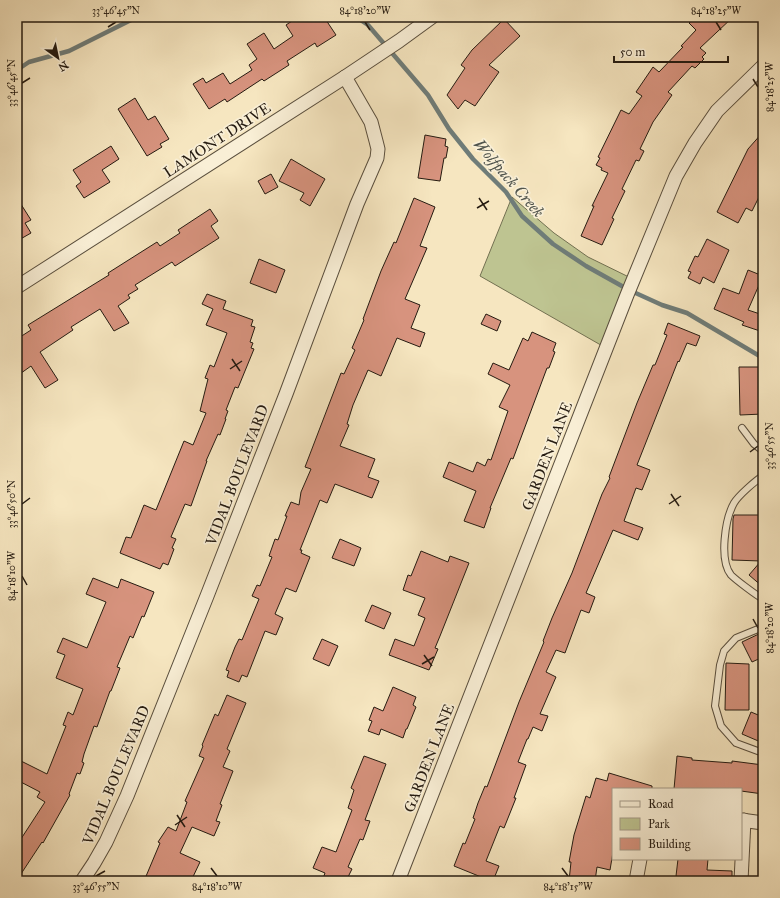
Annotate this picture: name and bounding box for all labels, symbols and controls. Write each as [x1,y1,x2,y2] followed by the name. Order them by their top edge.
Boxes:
[92,5,141,17] text: 33°46'45"N
[339,5,391,17] text: 84°18'20"W
[691,5,741,17] text: 84°18'25"W
[38,38,78,78] north arrow
[614,38,728,64] scale bar
[620,45,645,59] text: 50 m
[6,58,18,107] text: 33°46'45"N
[55,58,71,74] text: N
[764,62,776,112] text: 84°18'25"W
[160,98,274,181] street label: LAMONT DRIVE
[469,135,548,222] water label: Wolfpack Creek
[518,399,576,513] street label: GARDEN LANE
[201,402,272,549] street label: VIDAL BOULEVARD
[764,422,776,470] text: 33°46'55"N
[6,479,18,528] text: 33°46'50"N
[6,550,18,601] text: 84°18'10"W
[764,602,776,654] text: 84°18'20"W
[400,701,458,815] street label: GARDEN LANE
[78,703,154,848] street label: VIDAL BOULEVARD
[612,788,742,860] legend
[648,797,674,811] text: Road
[648,817,670,831] text: Park
[648,837,691,852] text: Building
[72,881,120,893] text: 33°46'55"N
[192,881,243,893] text: 84°18'10"W
[544,881,593,893] text: 84°18'15"W

